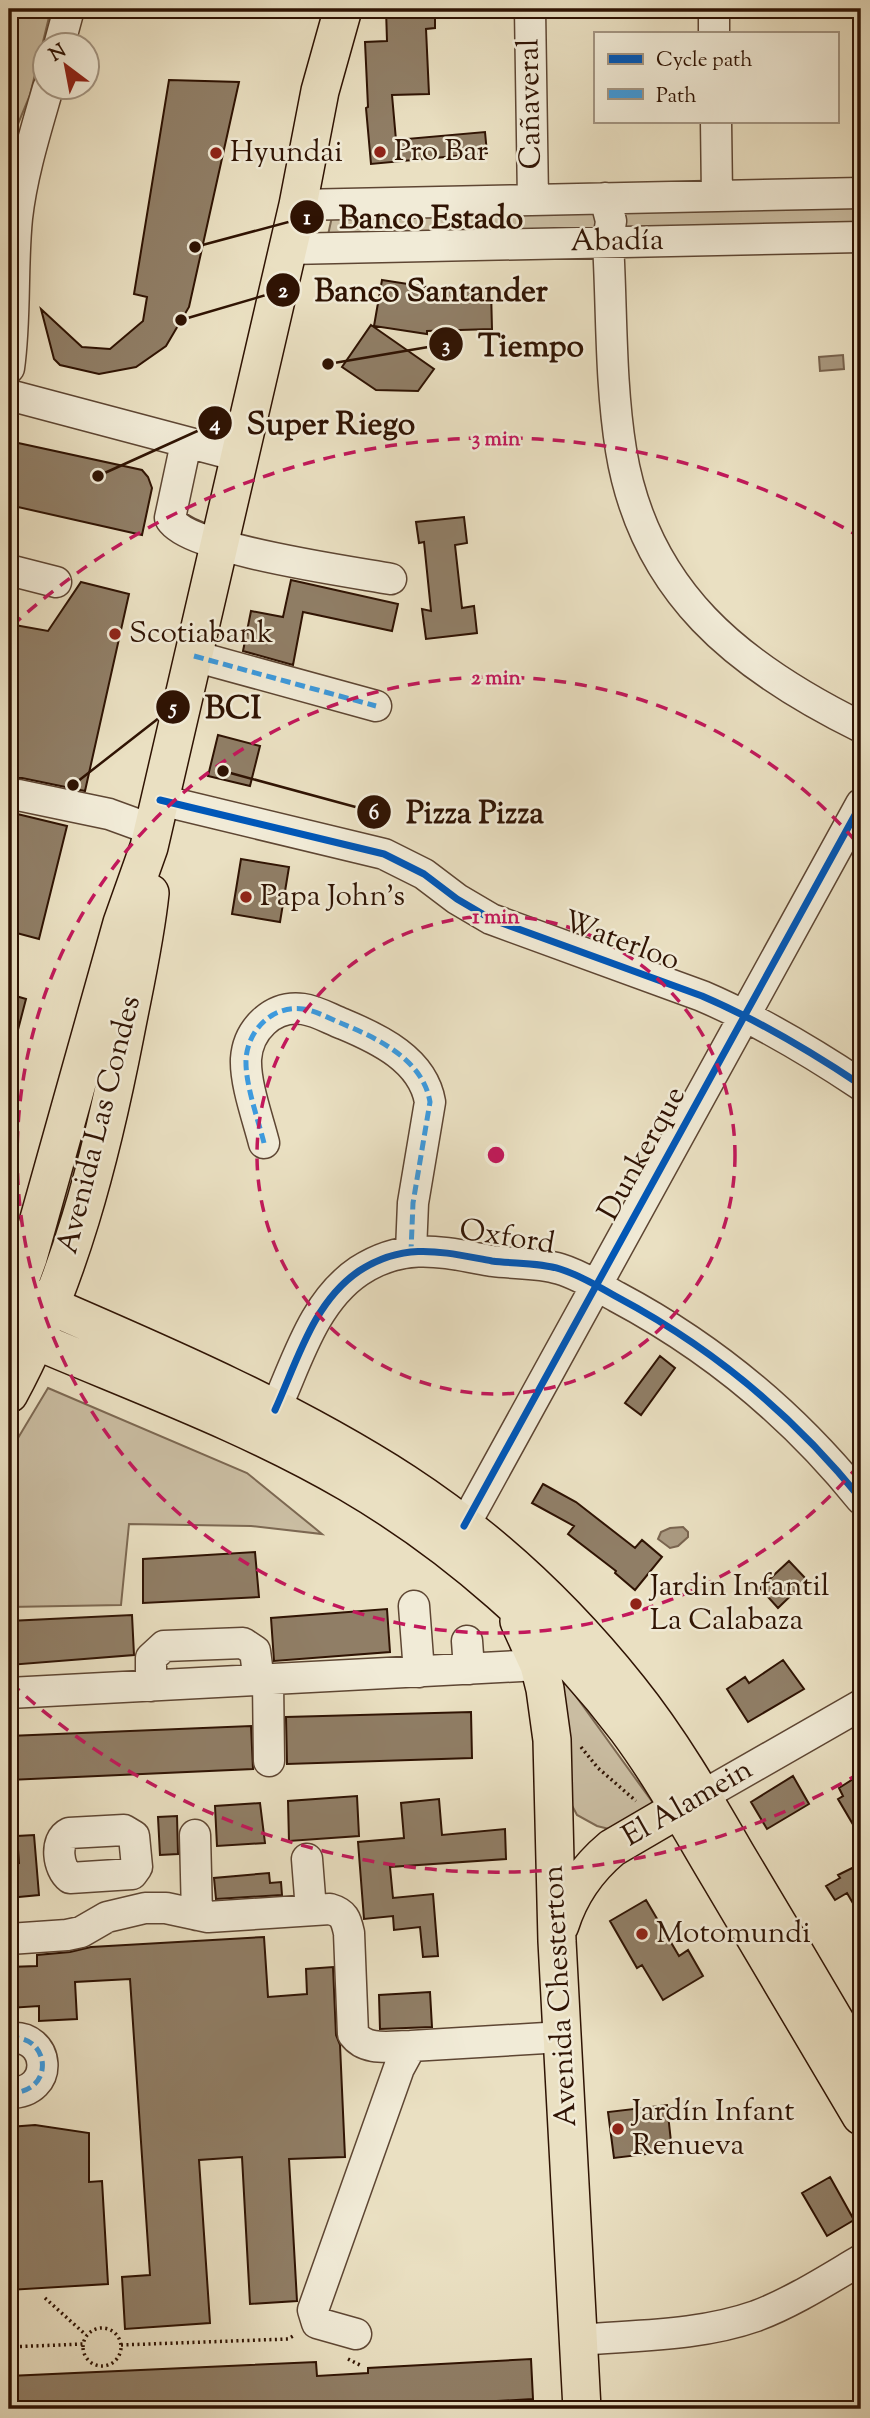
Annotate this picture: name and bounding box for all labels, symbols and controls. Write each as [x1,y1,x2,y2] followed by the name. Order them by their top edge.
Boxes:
[32,32,102,102] north arrow
[594,32,838,122] legend
[45,38,72,69] text: N
[508,38,554,170] street label: Cañaveral
[656,46,753,76] text: Cycle path
[656,82,697,112] text: Path
[394,131,488,174] place label: Pro Bar
[230,132,343,175] place label: Hyundai
[372,144,388,160] marker: Pro Bar
[208,145,224,161] marker: Hyundai
[289,190,537,243] callout: Banco Estado
[339,197,523,243] text: Banco Estado
[303,204,311,234] text: 1
[570,220,664,264] street label: Abadía
[265,264,562,317] callout: Banco Santander
[314,270,549,316] text: Banco Santander
[278,277,288,307] text: 2
[429,318,598,371] callout: Tiempo
[478,325,584,371] text: Tiempo
[442,332,450,362] text: 3
[197,396,429,449] callout: Super Riego
[247,403,415,449] text: Super Riego
[209,410,221,440] text: 4
[472,425,521,455] text: 3 min
[129,613,273,656] place label: Scotiabank
[107,626,123,642] marker: Scotiabank
[471,664,522,694] text: 2 min
[155,680,275,733] callout: BCI
[205,687,262,733] text: BCI
[167,694,177,724] text: 5
[357,785,558,838] callout: Pizza Pizza
[406,792,544,838] text: Pizza Pizza
[369,799,379,829] text: 6
[260,876,405,919] place label: Papa John's
[238,889,254,905] marker: Papa John's
[557,901,685,983] street label: Waterloo
[472,903,520,933] text: 1 min
[47,991,153,1259] street label: Avenida Las Condes
[588,1079,698,1229] street label: Dunkerque
[484,1143,508,1167] centre of rings
[456,1209,558,1267] street label: Oxford
[648,1566,829,1643] place label: Jardin Infantil La Calabaza
[628,1596,644,1612] marker: Jardin Infantil La Calabaza
[615,1749,761,1859] street label: El Alamein
[533,1864,589,2128] street label: Avenida Chesterton
[656,1913,811,1956] place label: Motomundi
[634,1926,650,1942] marker: Motomundi
[630,2091,794,2168] place label: Jardín Infant Renueva
[610,2121,626,2137] marker: Jardín Infant Renueva

